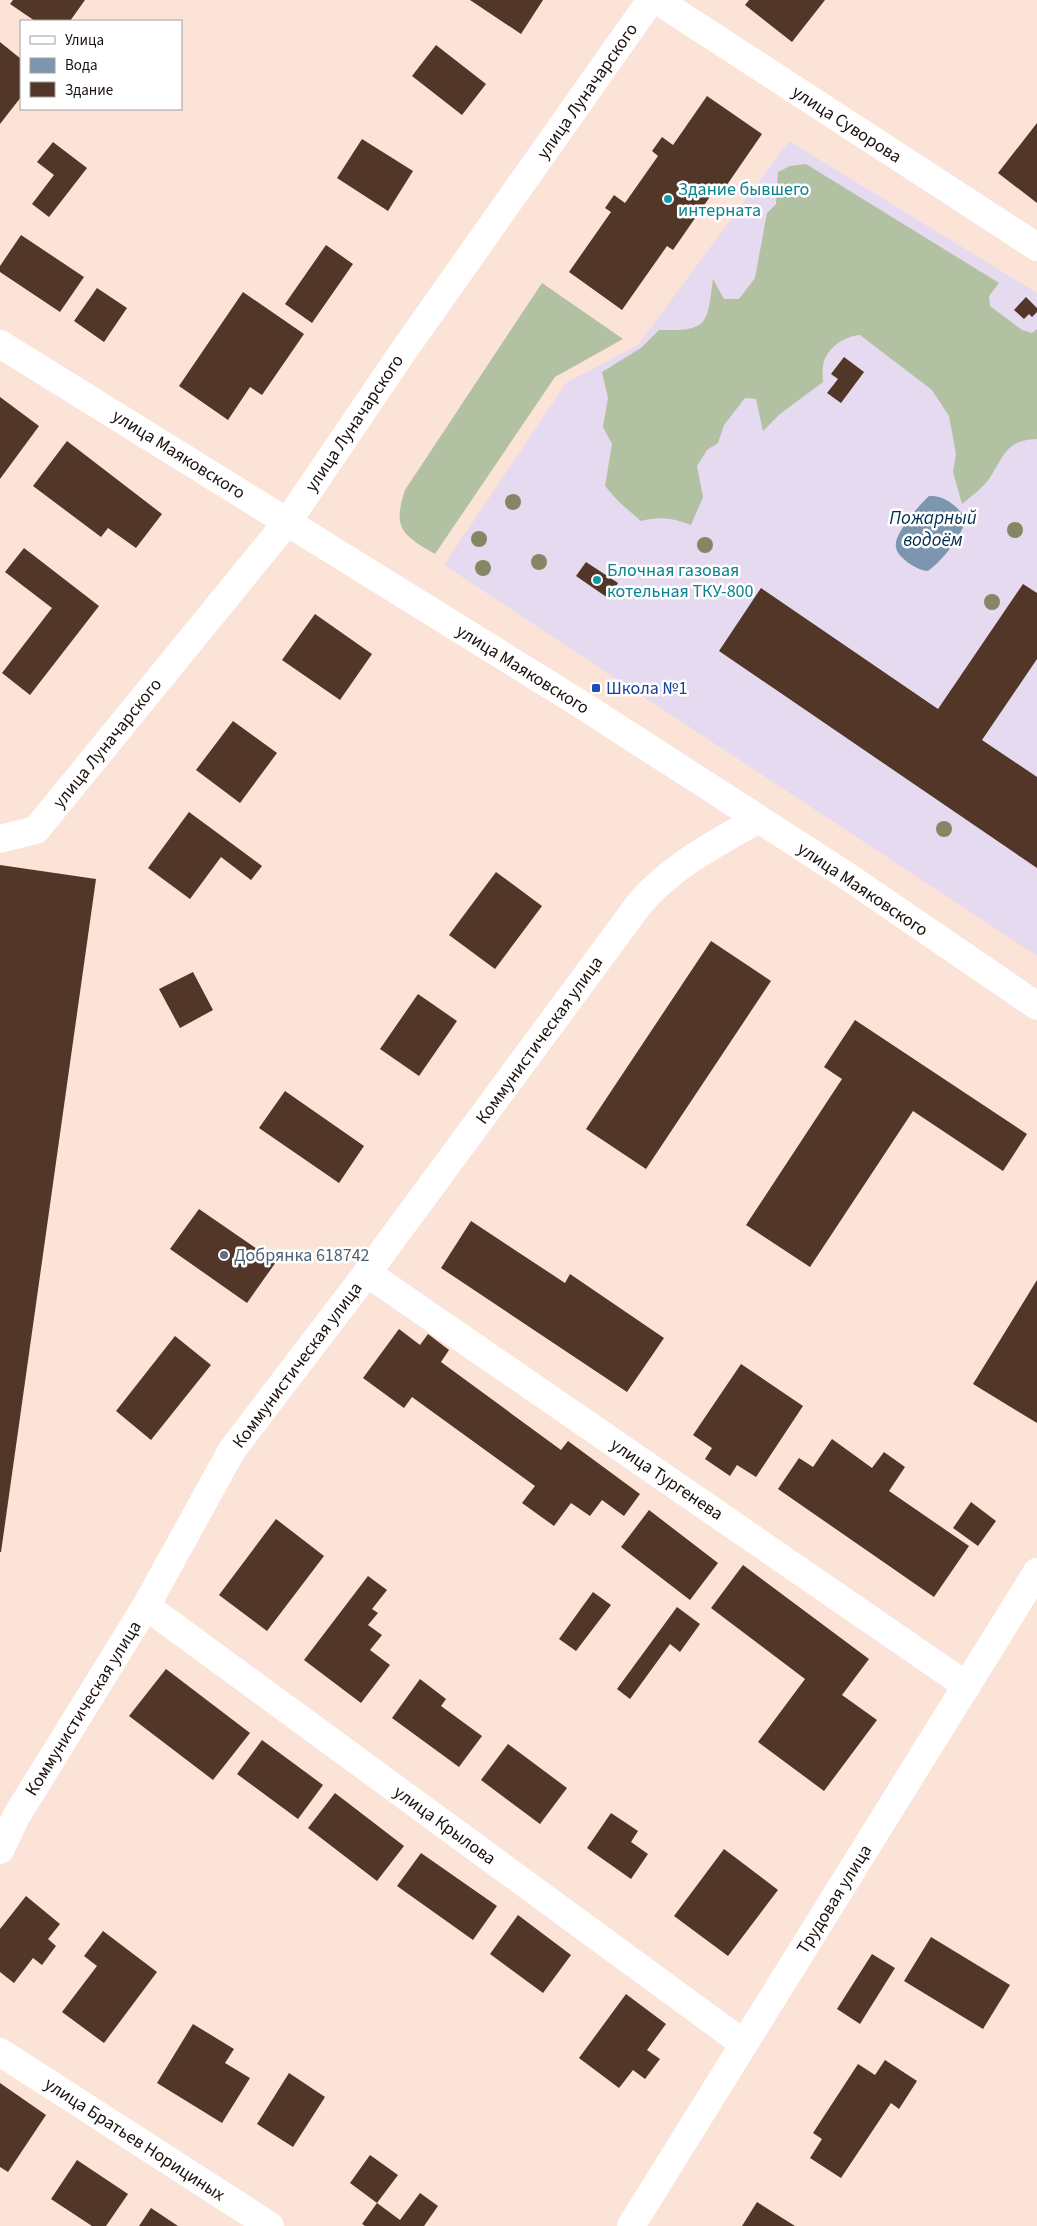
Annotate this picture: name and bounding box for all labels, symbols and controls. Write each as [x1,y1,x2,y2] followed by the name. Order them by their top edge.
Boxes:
[531,18,644,164] street label: улица Луначарского
[20,20,182,110] legend
[65,30,104,51] text: Улица
[65,55,98,76] text: Вода
[65,80,113,101] text: Здание
[787,80,906,169] street label: улица Суворова
[678,177,809,223] place label: Здание бывшего интерната
[662,193,674,205] marker: Здание бывшего интерната
[299,350,410,497] street label: улица Луначарского
[107,403,250,505] street label: улица Маяковского
[889,505,977,554] water label: Пожарный водоём
[607,558,754,604] place label: Блочная газовая котельная ТКУ-800
[591,574,603,586] marker: Блочная газовая котельная ТКУ-800
[451,618,594,720] street label: улица Маяковского
[47,673,168,814] street label: улица Луначарского
[606,676,687,701] place label: Школа №1
[590,682,602,694] marker: Школа №1
[792,836,933,942] street label: улица Маяковского
[470,951,609,1129] street label: Коммунистическая улица
[234,1243,370,1268] place label: Добрянка 618742
[218,1249,230,1261] marker: Добрянка 618742
[227,1277,368,1454] street label: Коммунистическая улица
[605,1432,728,1526] street label: улица Тургенева
[19,1616,148,1801] street label: Коммунистическая улица
[388,1780,501,1871] street label: улица Крылова
[791,1840,878,1959] street label: Трудовая улица
[40,2072,230,2207] street label: улица Братьев Норициных

